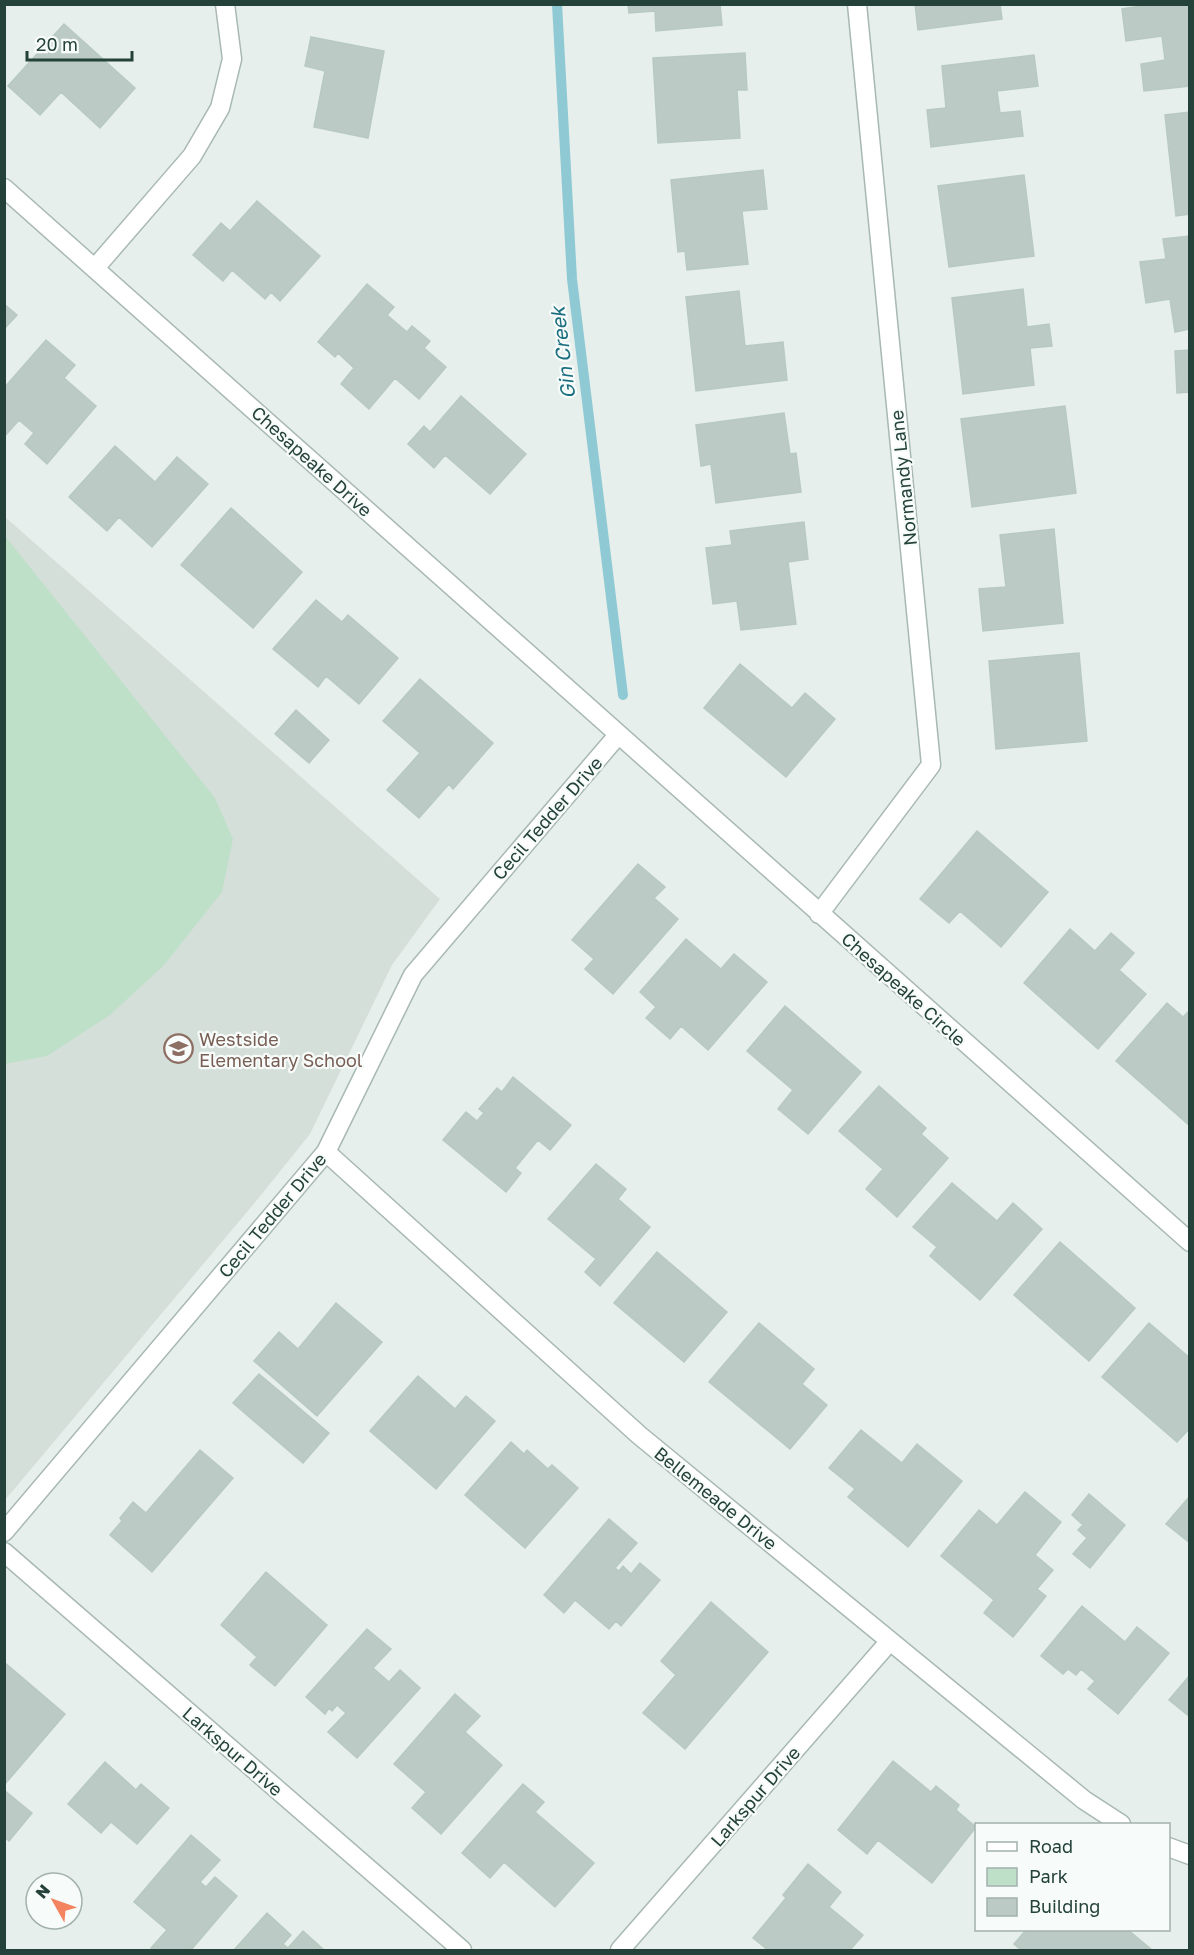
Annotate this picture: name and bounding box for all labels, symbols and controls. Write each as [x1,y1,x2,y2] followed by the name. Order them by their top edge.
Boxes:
[27,24,132,62] scale bar
[36,33,78,55] text: 20 m
[544,303,580,400] water label: Gin Creek
[247,401,377,521] street label: Chesapeake Drive
[885,409,921,547] street label: Normandy Lane
[487,752,607,884] street label: Cecil Tedder Drive
[837,927,971,1051] street label: Chesapeake Circle
[199,1028,363,1071] place label: Westside Elementary School
[162,1033,194,1065] school or university icon: Westside Elementary School
[213,1148,331,1282] street label: Cecil Tedder Drive
[650,1442,782,1554] street label: Bellemeade Drive
[178,1702,288,1800] street label: Larkspur Drive
[706,1741,804,1851] street label: Larkspur Drive
[975,1823,1170,1931] legend
[1029,1835,1073,1857] text: Road
[1029,1865,1068,1887] text: Park
[24,1871,84,1931] north arrow
[31,1880,54,1902] text: N
[1029,1895,1100,1917] text: Building

